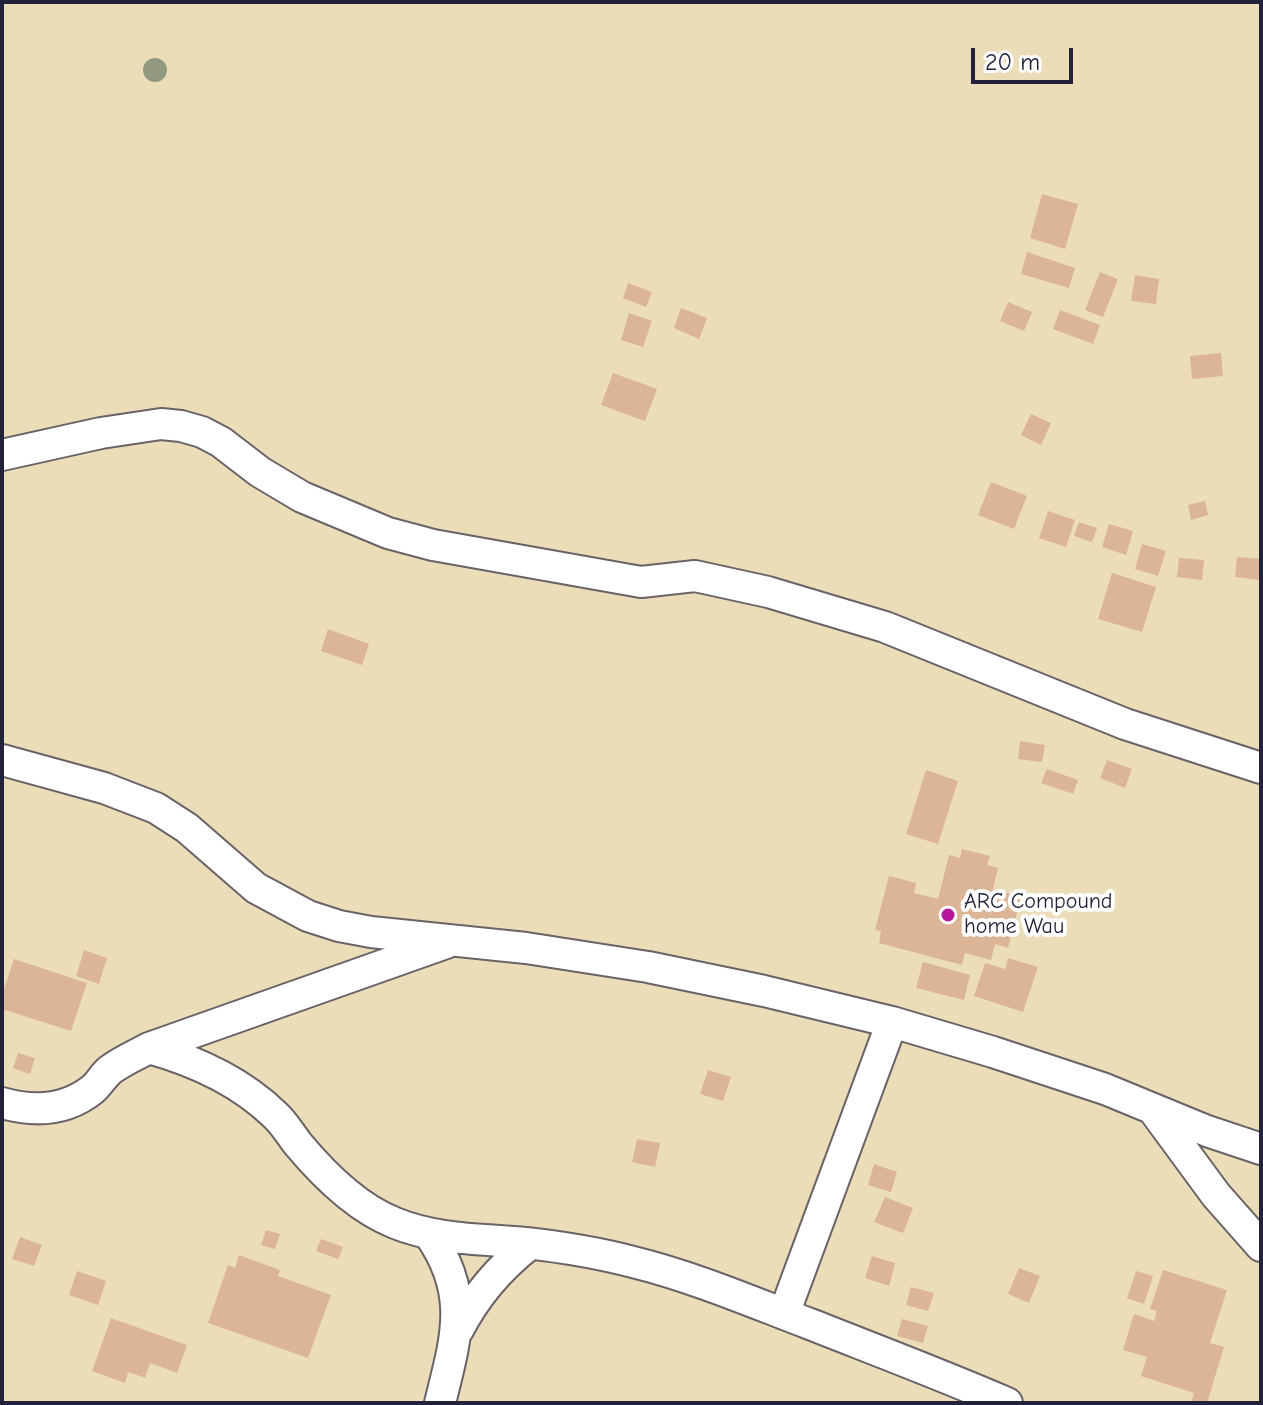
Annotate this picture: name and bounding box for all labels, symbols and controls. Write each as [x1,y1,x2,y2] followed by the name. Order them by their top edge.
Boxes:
[975,32,1077,82] scale bar
[985,48,1040,76] text: 20 m
[964,889,1112,940] place label: ARC Compound home Wau
[939,906,957,924] marker: ARC Compound home Wau

